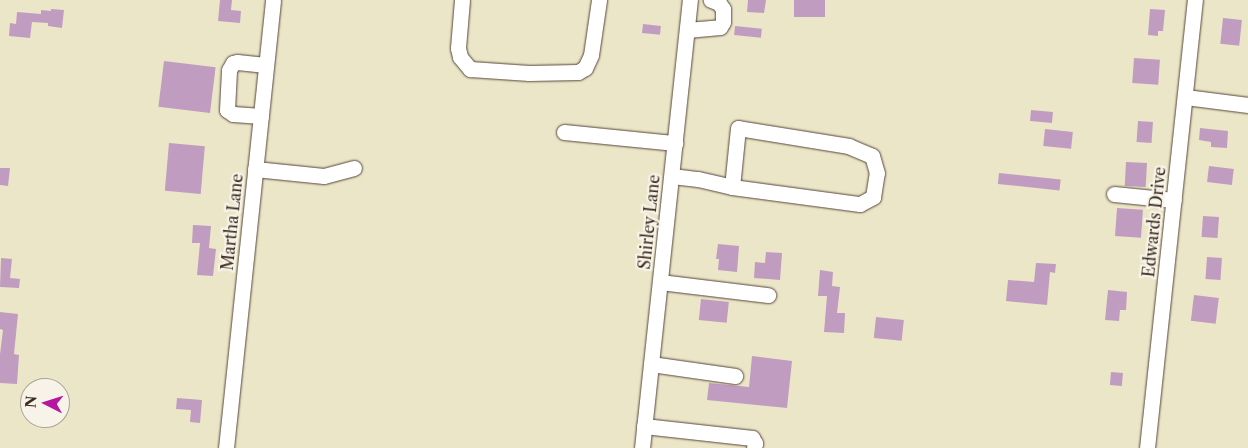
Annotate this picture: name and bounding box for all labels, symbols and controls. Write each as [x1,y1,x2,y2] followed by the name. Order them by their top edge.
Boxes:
[1139,166,1169,278] street label: Edwards Drive
[217,173,247,271] street label: Martha Lane
[634,173,664,271] street label: Shirley Lane
[20,378,70,428] north arrow
[22,395,41,409] text: N

